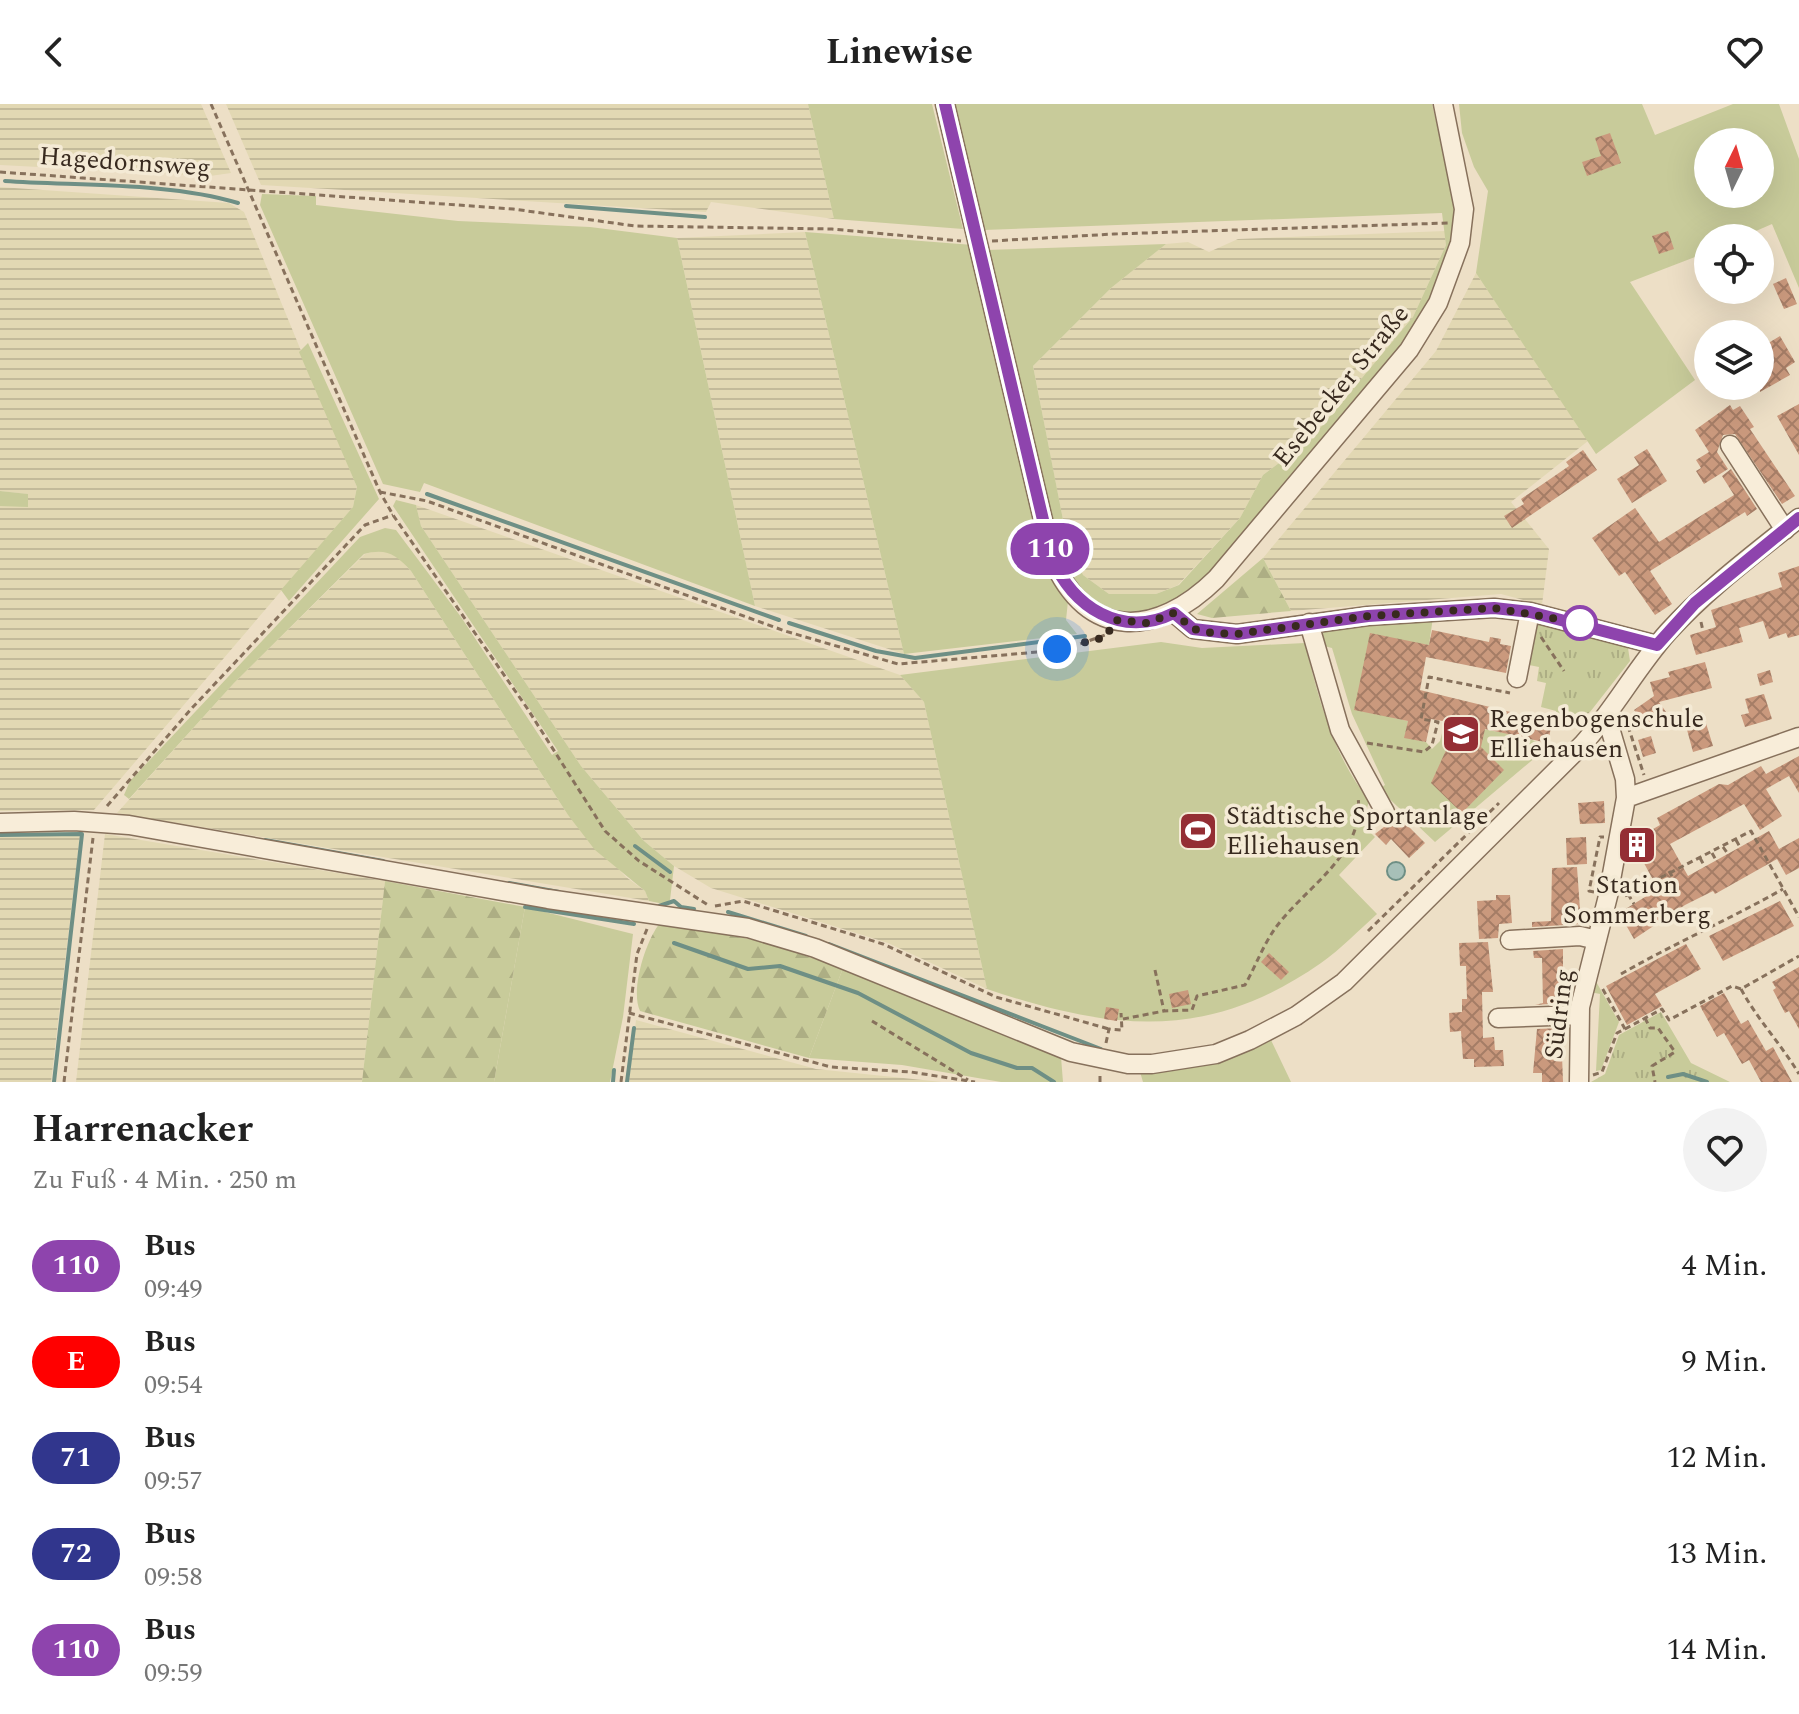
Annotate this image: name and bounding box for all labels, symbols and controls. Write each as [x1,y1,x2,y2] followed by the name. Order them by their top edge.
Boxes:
[826,25,973,80] text: Linewise
[32,30,76,74] icon: back
[1723,30,1767,74] icon: heart
[1694,128,1774,208] north arrow
[1694,128,1774,400] map controls
[38,136,212,188] street label: Hagedornsweg
[1694,224,1774,304] button: locate
[1263,296,1419,476] street label: Esebecker Straße
[1694,320,1774,400] button: layers
[1004,523,1096,575] line badge: 110
[1026,527,1074,570] text: 110
[1563,606,1597,640] unlabelled marker
[1037,629,1077,669] your location
[1489,699,1704,769] place label: Regenbogenschule Elliehausen
[1440,713,1482,755] school or university icon: Regenbogenschule Elliehausen
[1226,796,1489,866] place label: Städtische Sportanlage Elliehausen
[1177,810,1219,852] sports icon: Städtische Sportanlage Elliehausen
[1616,824,1658,866] building icon: Station Sommerberg
[1563,865,1711,935] place label: Station Sommerberg
[1534,967,1584,1061] street label: Südring
[32,1101,253,1159] text: Harrenacker
[1683,1108,1767,1192] button: heart
[32,1160,297,1200] text: Zu Fuß · 4 Min. · 250 m
[144,1223,196,1269] text: Bus
[1681,1243,1767,1289] text: 4 Min.
[52,1244,100,1287] text: 110
[144,1269,203,1309] text: 09:49
[144,1319,196,1365] text: Bus
[1681,1339,1767,1385] text: 9 Min.
[66,1340,86,1383] text: E
[144,1365,203,1405] text: 09:54
[144,1415,196,1461] text: Bus
[1666,1435,1767,1481] text: 12 Min.
[60,1436,92,1479] text: 71
[144,1461,203,1501] text: 09:57
[144,1511,196,1557] text: Bus
[1666,1531,1767,1577] text: 13 Min.
[60,1532,92,1575] text: 72
[144,1557,203,1597] text: 09:58
[144,1607,196,1653] text: Bus
[1666,1627,1767,1673] text: 14 Min.
[52,1628,100,1671] text: 110
[144,1653,203,1693] text: 09:59

